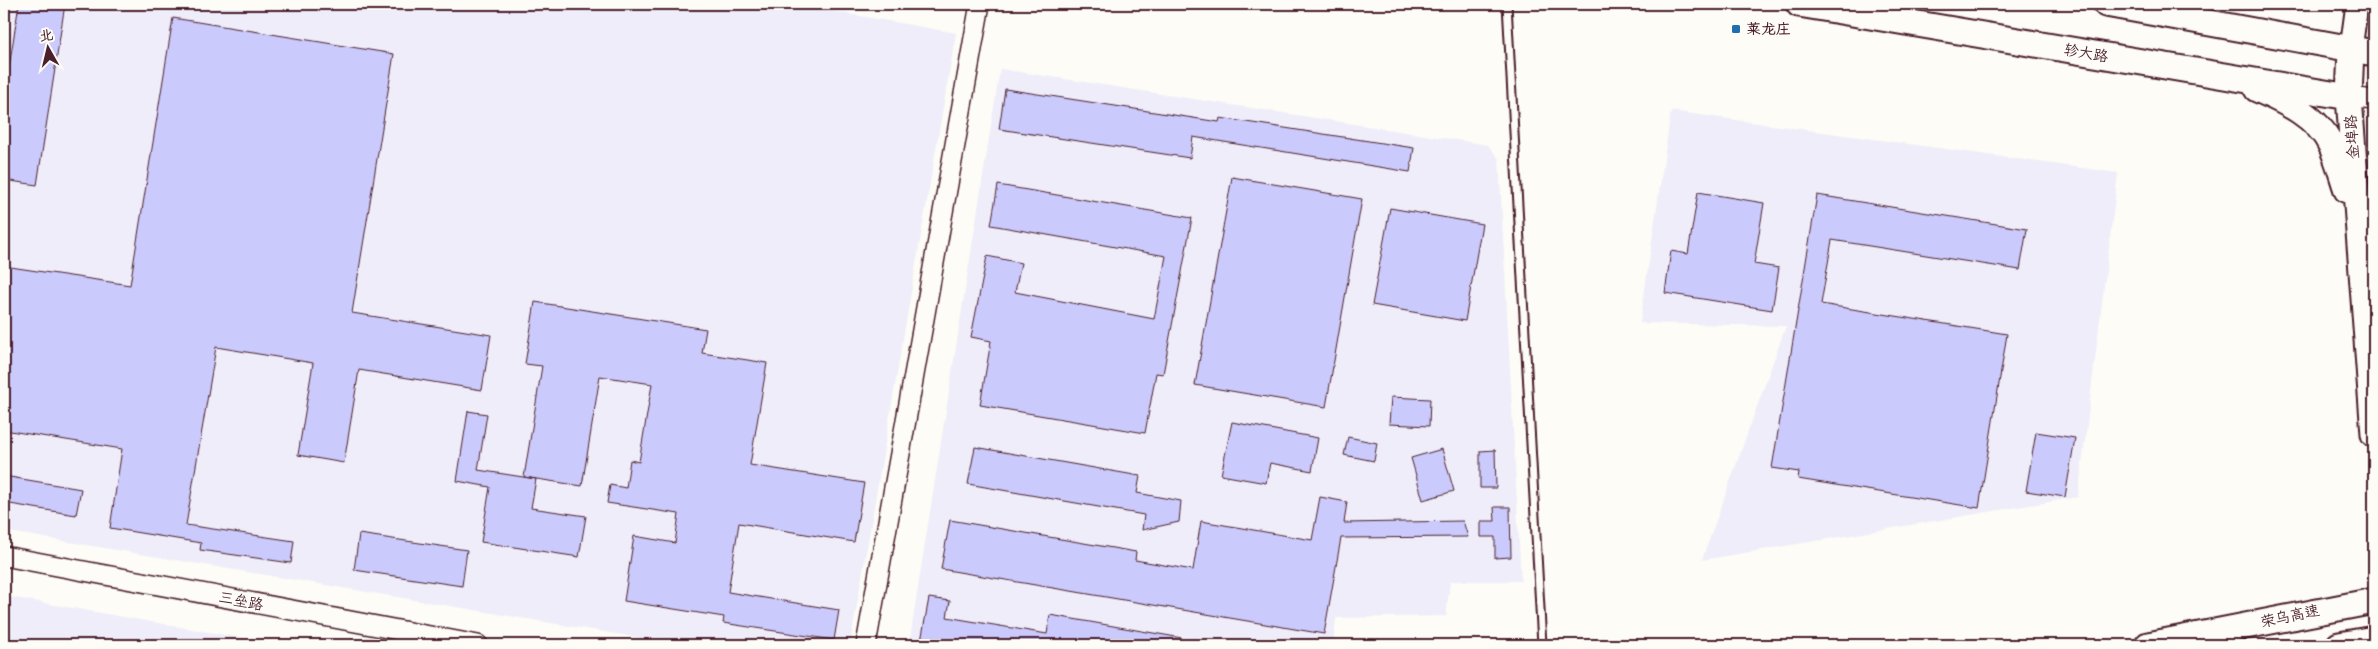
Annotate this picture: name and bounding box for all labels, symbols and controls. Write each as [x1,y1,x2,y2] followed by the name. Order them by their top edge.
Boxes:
[1746,19,1791,39] place label: 莱龙庄
[22,22,72,72] north arrow
[1730,23,1742,35] marker: 莱龙庄
[38,25,54,45] text: 北
[2062,39,2110,67] street label: 轸大路
[2340,114,2364,160] street label: 金埠路
[217,587,265,615] street label: 三垒路
[2259,600,2321,632] street label: 荣乌高速

